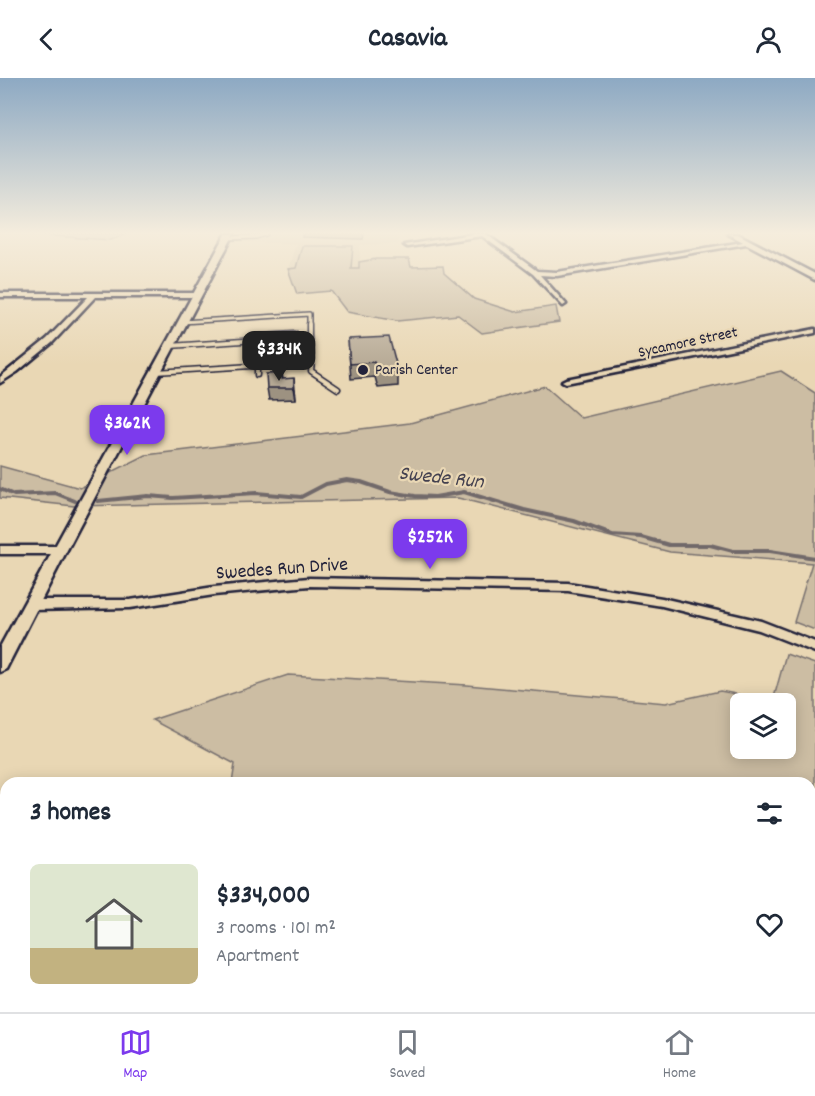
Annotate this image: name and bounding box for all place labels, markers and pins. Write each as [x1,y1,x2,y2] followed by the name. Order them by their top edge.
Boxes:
[237,331,321,382] pin: $334K
[375,359,458,382] place label: Parish Center
[356,363,370,377] marker: Parish Center
[85,405,169,456] pin: $362K
[388,519,472,570] pin: $252K

